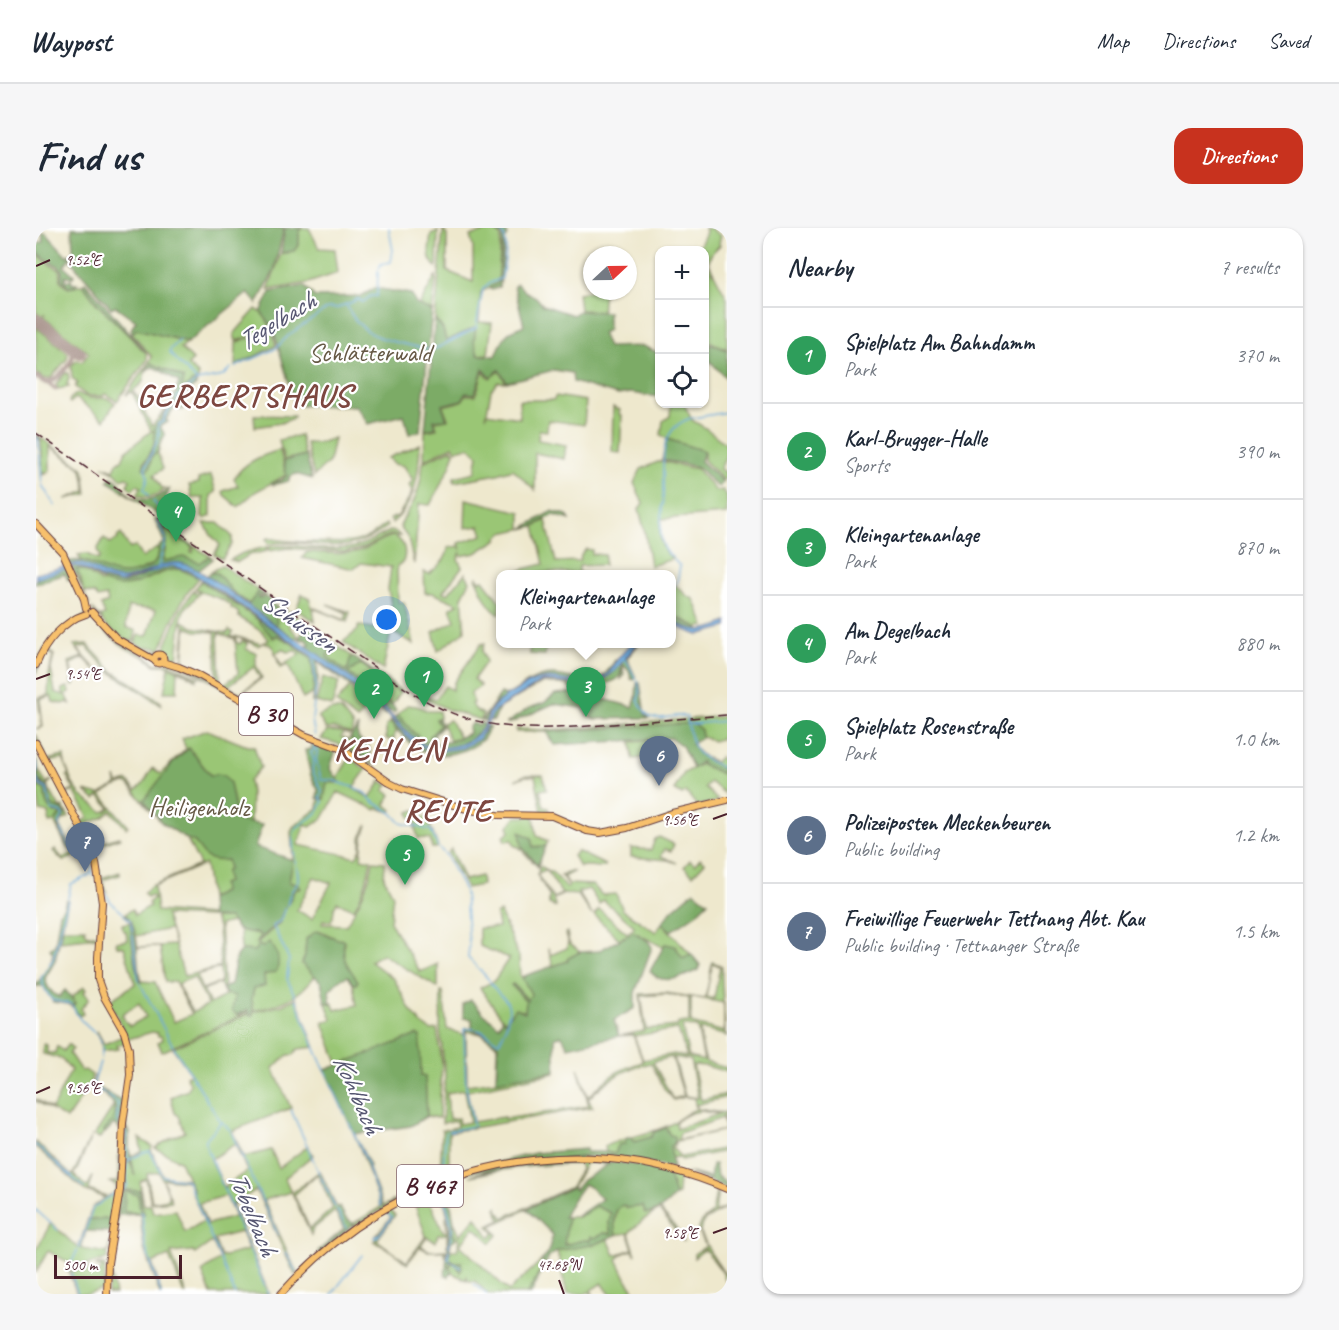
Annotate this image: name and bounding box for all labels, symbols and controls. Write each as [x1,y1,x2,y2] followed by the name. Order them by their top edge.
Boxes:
[30,24,111,59] text: Waypost
[1097,28,1129,54] text: Map
[1162,28,1235,54] text: Directions
[1268,28,1309,54] text: Saved
[1174,128,1303,184] button: Directions
[36,130,141,183] text: Find us
[583,246,637,300] north arrow
[655,246,709,408] map controls
[655,246,709,300] button: +
[65,251,103,270] text: 9.52°E
[787,251,852,284] text: Nearby
[1220,255,1279,280] text: 7 results
[230,283,323,358] water label: Tegelbach
[655,300,709,354] button: −
[844,329,1034,357] text: Spielplatz Am Bahndamm
[309,336,435,369] park label: Schlätterwald
[802,343,811,368] text: 1
[1236,343,1279,368] text: 370 m
[655,354,709,408] button: locate
[844,357,876,382] text: Park
[137,375,357,416] district label: GERBERTSHAUS
[844,425,987,453] text: Karl-Brugger-Halle
[802,439,811,464] text: 2
[1236,439,1279,464] text: 390 m
[844,453,889,478] text: Sports
[156,492,196,542] pin: 4
[844,521,979,549] text: Kleingartenanlage
[802,535,811,560] text: 3
[1236,535,1279,560] text: 870 m
[844,549,876,574] text: Park
[496,570,676,648] popup
[519,583,653,611] text: Kleingartenanlage
[256,584,346,662] water label: Schussen
[372,605,401,634] your location
[519,611,550,636] text: Park
[844,617,950,645] text: Am Degelbach
[802,631,811,656] text: 4
[1236,631,1279,656] text: 880 m
[844,645,876,670] text: Park
[404,658,444,707] pin: 1
[65,665,103,684] text: 9.54°E
[566,668,606,717] pin: 3
[354,670,394,719] pin: 2
[239,693,293,735] road number: B 30
[844,713,1013,741] text: Spielplatz Rosenstraße
[802,727,811,752] text: 5
[1233,727,1279,752] text: 1.0 km
[334,729,448,770] district label: KEHLEN
[640,736,678,786] pin: 6
[844,741,876,766] text: Park
[404,790,496,831] district label: REUTE
[149,791,251,824] park label: Heiligenholz
[844,809,1050,837] text: Polizeiposten Meckenbeuren
[662,811,700,830] text: 9.56°E
[65,822,104,872] pin: 7
[802,823,811,848] text: 6
[1233,823,1279,848] text: 1.2 km
[386,836,424,885] pin: 5
[844,837,939,862] text: Public building
[844,905,1144,933] text: Freiwillige Feuerwehr Tettnang Abt. Kau
[802,919,811,944] text: 7
[1233,919,1279,944] text: 1.5 km
[844,933,1078,958] text: Public building · Tettnanger Straße
[326,1049,391,1140] water label: Kohlbach
[65,1079,103,1098] text: 9.56°E
[220,1165,287,1262] water label: Tobelbach
[397,1165,463,1207] road number: B 467
[662,1224,700,1243] text: 9.58°E
[54,1252,182,1280] scale bar
[63,1255,97,1275] text: 500 m
[537,1256,584,1275] text: 47.68°N

